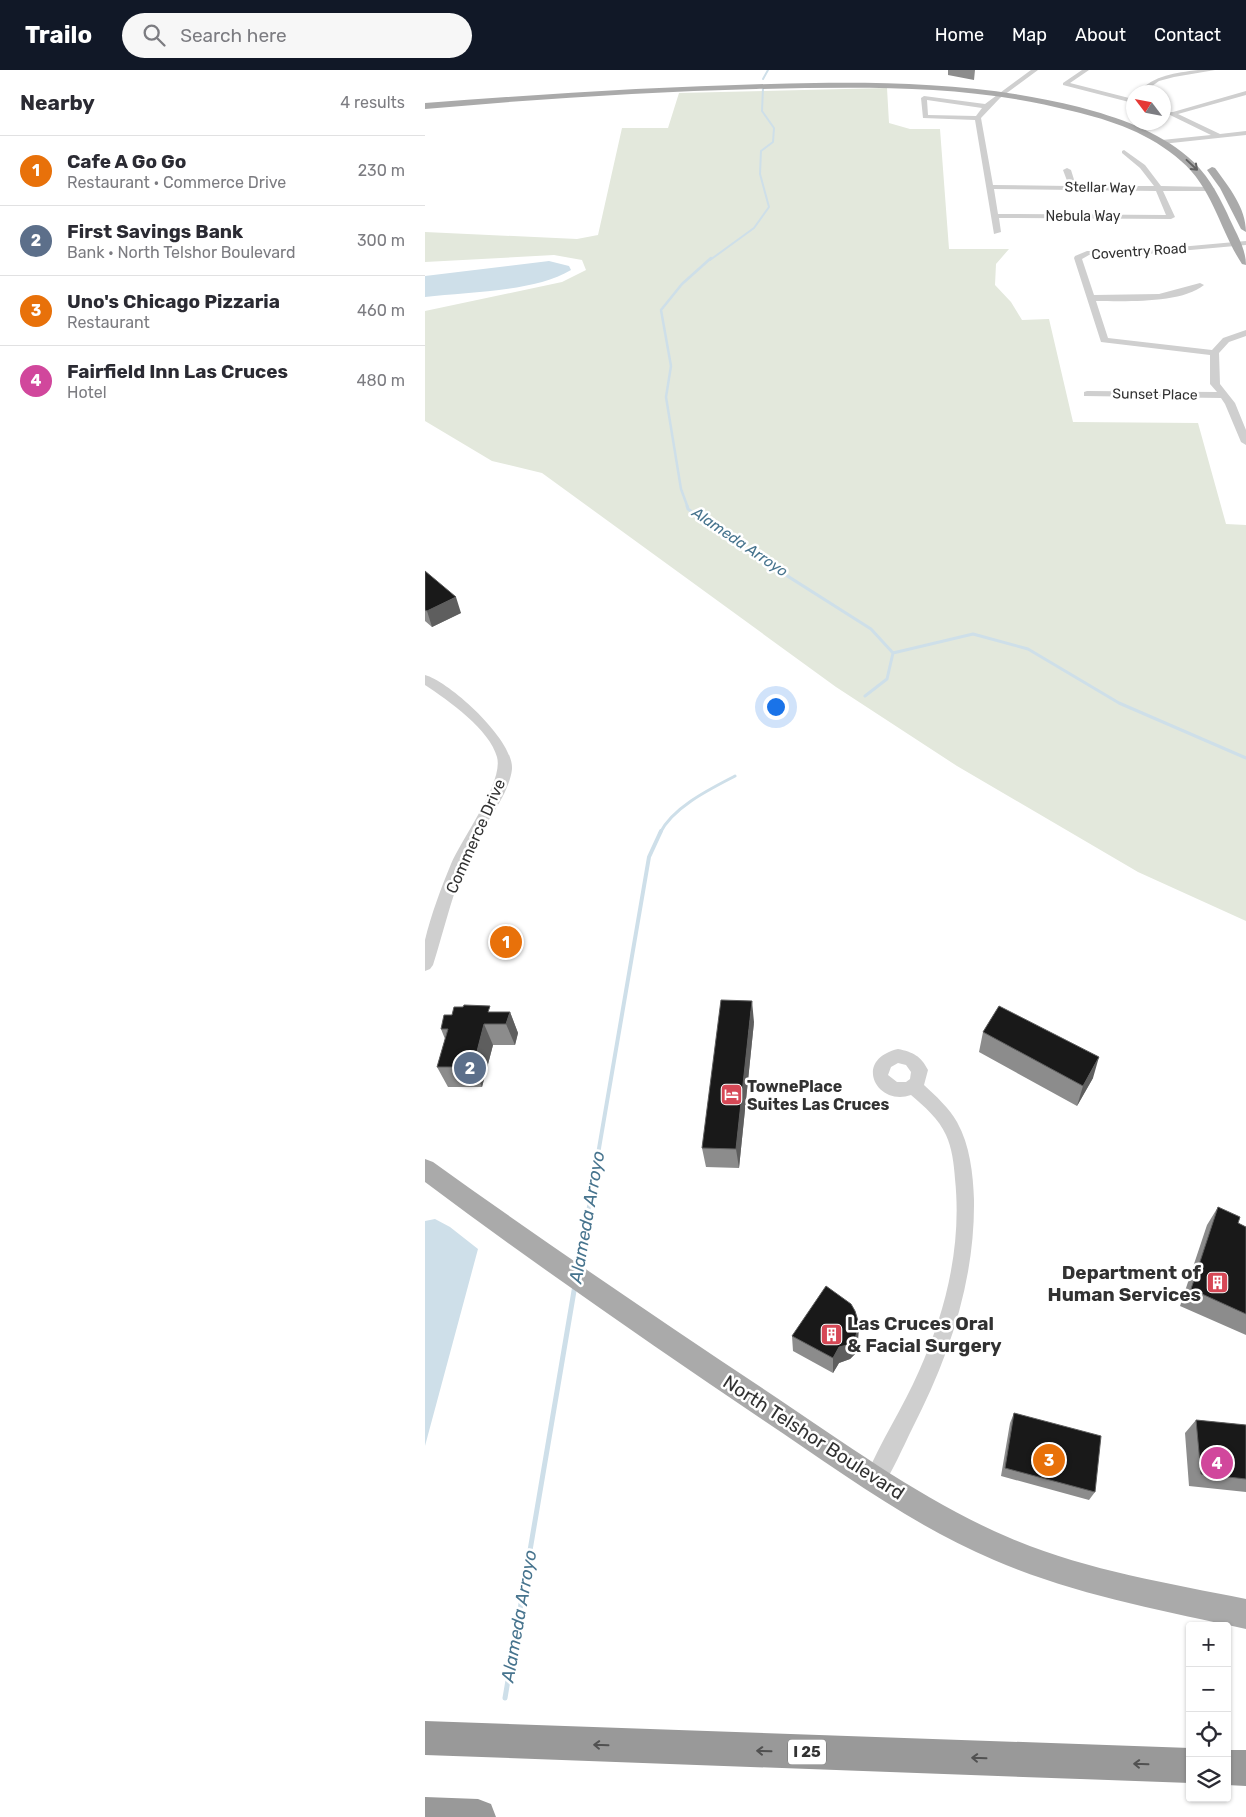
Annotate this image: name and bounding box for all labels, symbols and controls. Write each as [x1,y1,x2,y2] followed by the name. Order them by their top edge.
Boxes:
[122,13,472,58] search box
[25,21,92,49] text: Trailo
[140,21,168,49] icon: search
[180,24,287,47] text: Search here
[935,24,984,46] text: Home
[1012,24,1047,46] text: Map
[1075,24,1126,46] text: About
[1154,24,1221,46] text: Contact
[1126,85,1171,130] north arrow
[20,90,95,115] text: Nearby
[340,93,405,112] text: 4 results
[67,150,186,173] text: Cafe A Go Go
[1185,159,1198,171] one-way arrow
[32,161,40,180] text: 1
[358,161,405,180] text: 230 m
[67,173,286,192] text: Restaurant · Commerce Drive
[1064,178,1136,197] street label: Stellar Way
[1046,208,1121,225] street label: Nebula Way
[67,220,243,243] text: First Savings Bank
[31,231,41,250] text: 2
[357,231,405,250] text: 300 m
[1091,240,1187,263] street label: Coventry Road
[67,243,296,262] text: Bank · North Telshor Boulevard
[67,290,280,313] text: Uno's Chicago Pizzaria
[31,301,41,320] text: 3
[357,301,405,320] text: 460 m
[67,313,150,332] text: Restaurant
[67,360,288,383] text: Fairfield Inn Las Cruces
[31,371,41,390] text: 4
[357,371,405,390] text: 480 m
[67,383,107,402] text: Hotel
[1112,385,1198,404] street label: Sunset Place
[688,503,792,581] water label: Alameda Arroyo
[763,694,789,720] your location
[442,776,509,896] street label: Commerce Drive
[490,923,522,961] pin: 1
[454,1049,486,1087] pin: 2
[747,1077,890,1114] place label: TownePlace Suites Las Cruces
[719,1083,743,1107] hotel icon: TownePlace Suites Las Cruces
[564,1149,609,1286] water label: Alameda Arroyo
[1048,1261,1202,1306] place label: Department of Human Services
[1205,1271,1229,1295] building icon: Department of Human Services
[847,1312,1002,1357] place label: Las Cruces Oral & Facial Surgery
[819,1322,843,1346] building icon: Las Cruces Oral & Facial Surgery
[719,1370,909,1505] street label: North Telshor Boulevard
[1033,1441,1065,1479] pin: 3
[1201,1444,1233,1482] pin: 4
[496,1548,541,1685] water label: Alameda Arroyo
[1186,1622,1231,1802] map controls
[1186,1622,1231,1667] button: +
[1186,1667,1231,1712] button: −
[1186,1712,1231,1757] button: locate
[594,1740,610,1749] one-way arrow
[788,1740,826,1764] road number: I 25
[756,1746,772,1755] one-way arrow
[971,1754,987,1763] one-way arrow
[1186,1757,1231,1802] button: layers
[1133,1759,1150,1769] one-way arrow

